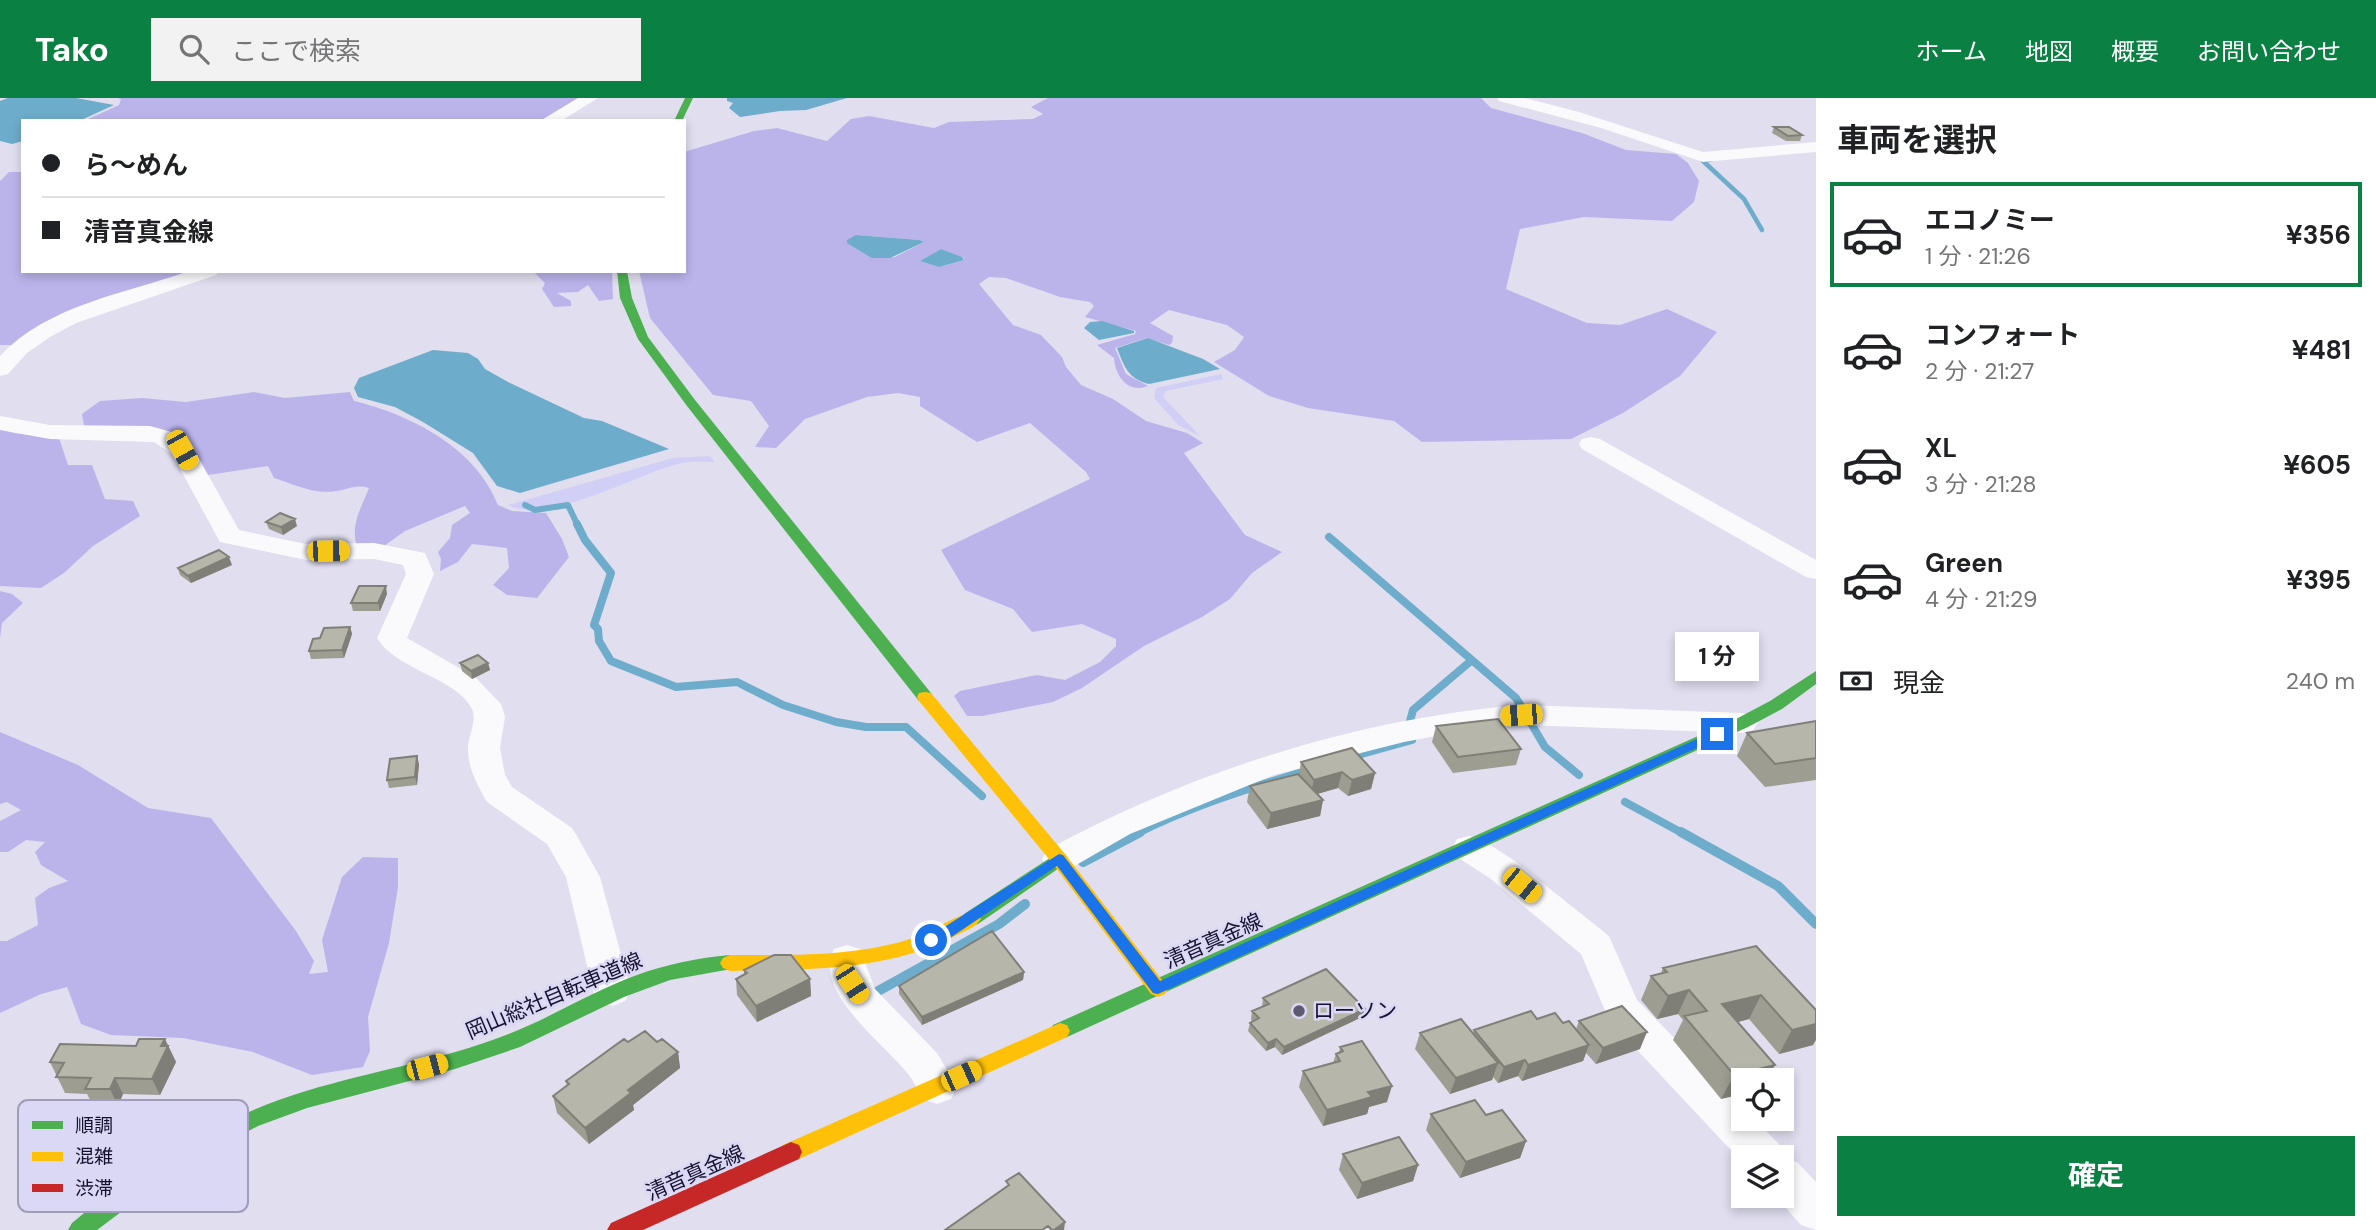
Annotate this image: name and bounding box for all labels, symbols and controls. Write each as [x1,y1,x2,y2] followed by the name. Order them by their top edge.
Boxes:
[151,18,641,81] search box
[35,28,109,71] text: Tako
[175,30,213,68] icon: search
[231,34,361,68] text: ここで検索
[1916,36,1987,67] text: ホーム
[2025,36,2073,67] text: 地図
[2111,36,2159,67] text: 概要
[2197,36,2341,67] text: お問い合わせ
[1837,119,1997,161] text: 車両を選択
[84,148,188,182] text: ら～めん
[1841,203,1904,266] icon: car
[1925,203,2055,237] text: エコノミー
[84,215,214,249] text: 清音真金線
[2286,218,2351,252] text: ¥356
[1925,241,2031,271] text: 1 分 · 21:26
[1841,318,1904,381] icon: car
[1925,318,2080,352] text: コンフォート
[2292,333,2351,367] text: ¥481
[1925,356,2034,386] text: 2 分 · 21:27
[163,427,202,473] car
[1925,431,1957,465] text: XL
[1841,433,1904,496] icon: car
[2283,448,2351,482] text: ¥605
[1925,469,2036,499] text: 3 分 · 21:28
[307,540,350,562] car
[1925,546,2003,580] text: Green
[1841,548,1904,611] icon: car
[2286,563,2351,597] text: ¥395
[1925,584,2037,614] text: 4 分 · 21:29
[1675,632,1759,682] callout: 1 分
[1699,641,1735,671] text: 1 分
[1837,662,1875,700] icon: cash
[1893,666,1945,700] text: 現金
[2286,666,2355,696] text: 240 m
[1500,703,1543,727] car
[1701,718,1733,750] route end
[1500,864,1545,906] car
[1159,907,1267,975] street label: 清音真金線
[915,924,947,956] route start
[462,946,646,1046] street label: 岡山総社自転車道線
[832,961,873,1007] car
[1313,997,1397,1025] place label: ローソン
[1291,1003,1307,1019] marker: ローソン
[404,1051,451,1083] car
[938,1058,985,1094] car
[1731,1068,1794,1208] map controls
[1731,1068,1794,1131] button: locate
[18,1100,248,1212] legend
[75,1113,113,1138] text: 順調
[1837,1136,2355,1216] button: 確定
[641,1139,749,1207] street label: 清音真金線
[75,1144,113,1169] text: 混雑
[1731,1145,1794,1208] button: layers
[75,1176,113,1201] text: 渋滞

